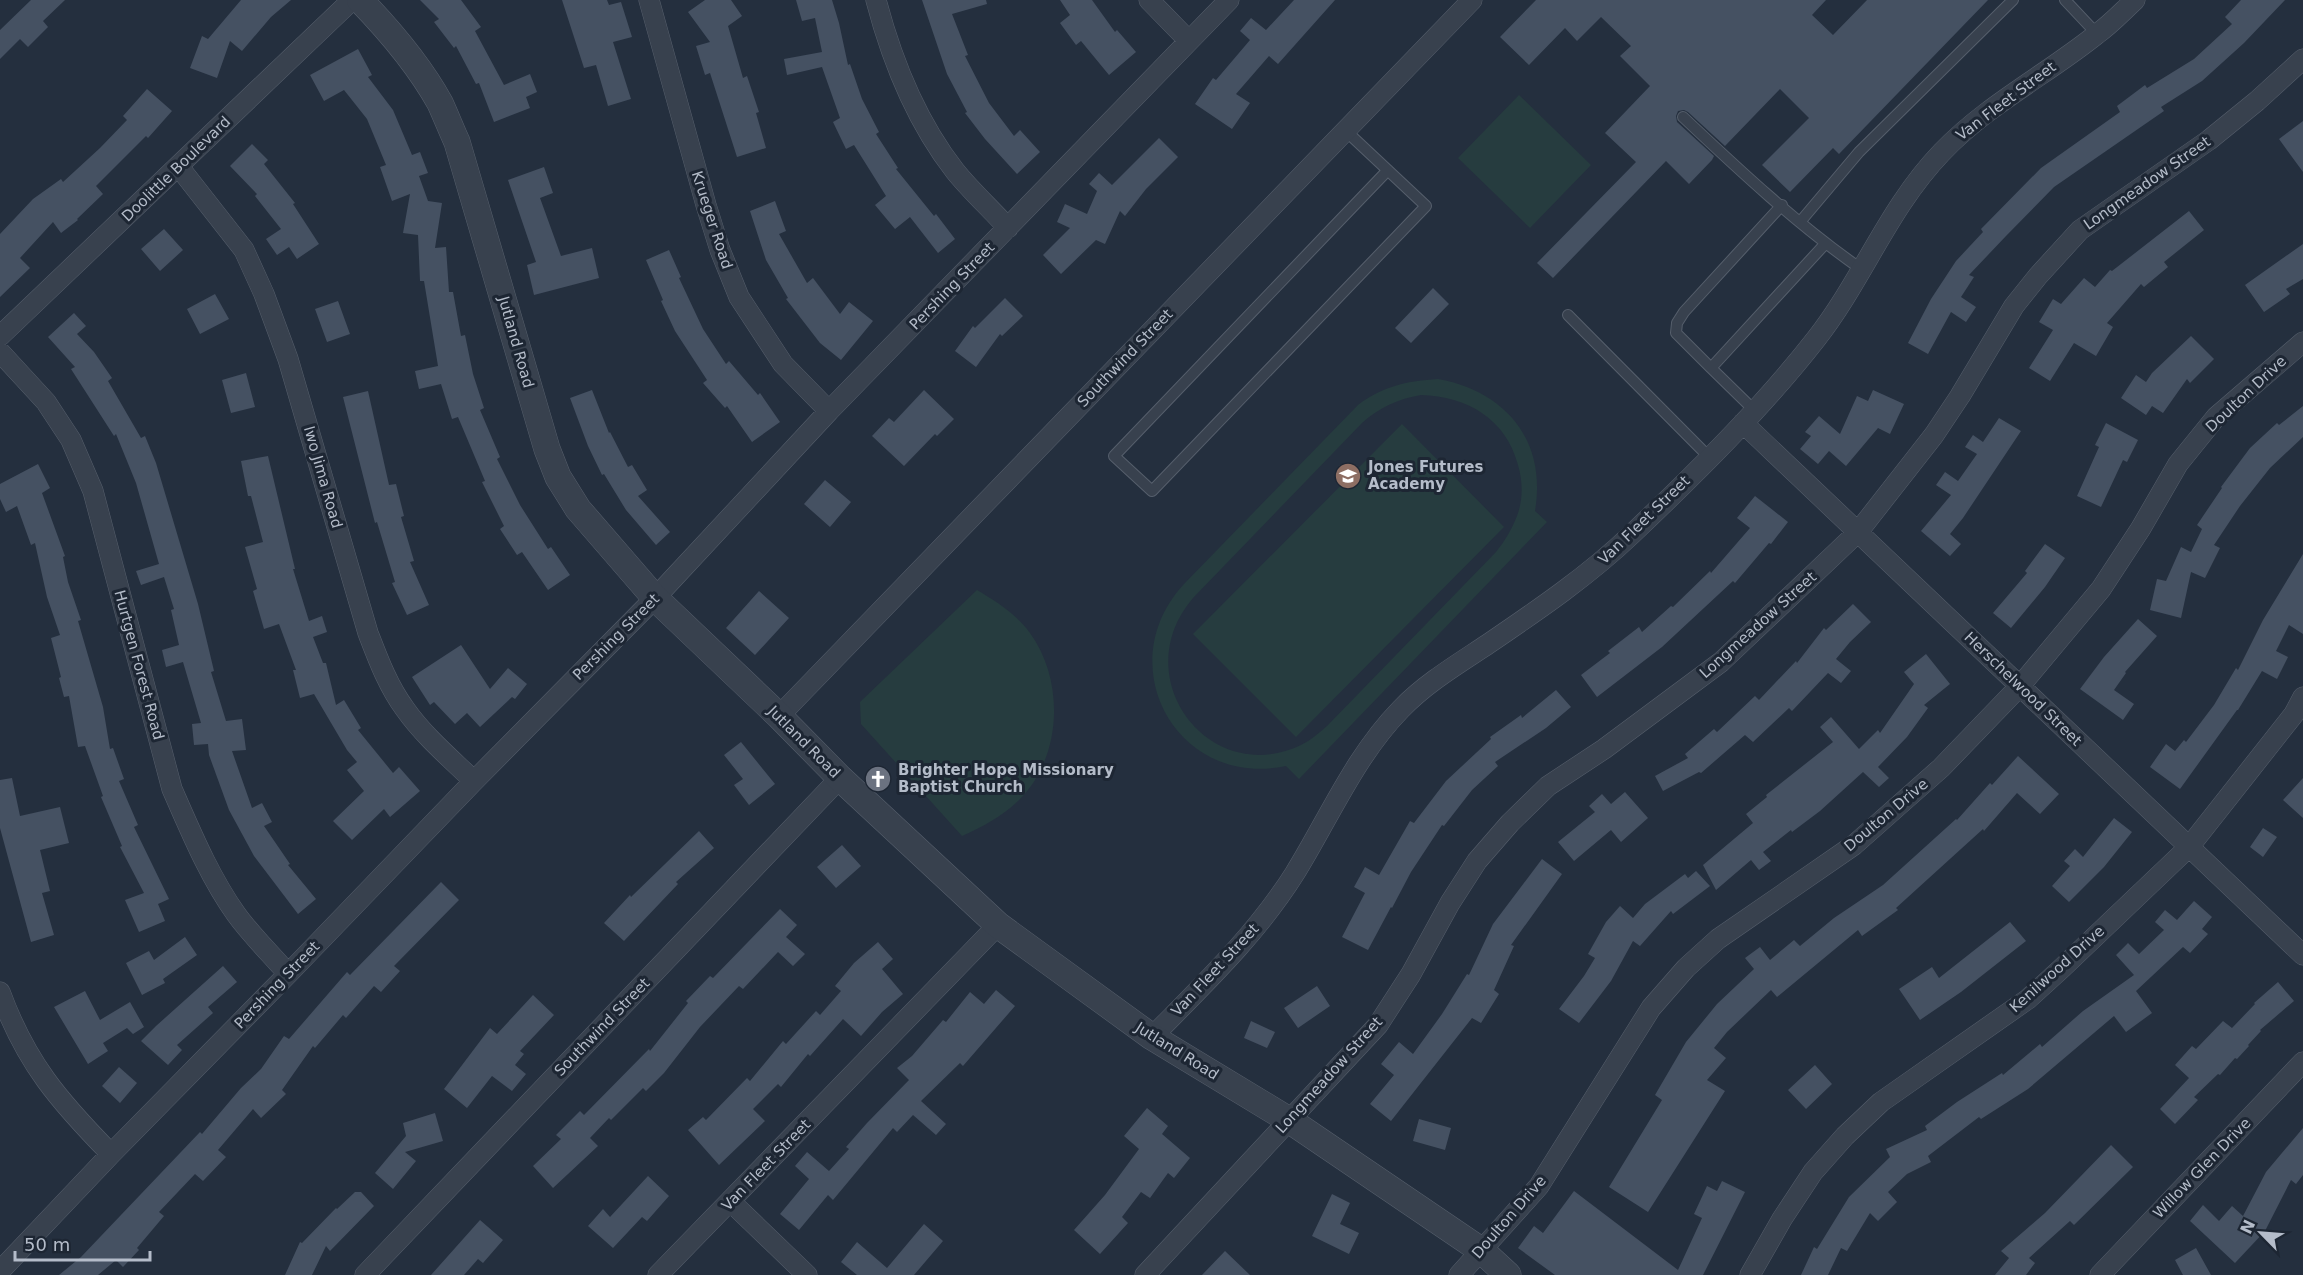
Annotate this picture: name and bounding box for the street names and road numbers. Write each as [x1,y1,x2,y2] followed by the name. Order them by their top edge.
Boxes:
[1953,58,2059,144] street label: Van Fleet Street
[118,112,234,226] street label: Doolittle Boulevard
[2080,132,2214,234] street label: Longmeadow Street
[688,169,736,271] street label: Krueger Road
[906,238,998,334] street label: Pershing Street
[494,293,538,390] street label: Jutland Road
[1074,305,1177,411] street label: Southwind Street
[2202,352,2290,436] street label: Doulton Drive
[300,424,346,530] street label: Iwo Jima Road
[1595,472,1694,568] street label: Van Fleet Street
[1696,568,1820,682] street label: Longmeadow Street
[110,588,168,742] street label: Hurtgen Forest Road
[569,590,663,684] street label: Pershing Street
[1961,628,2085,750] street label: Herschelwood Street
[763,701,844,782] street label: Jutland Road
[1840,775,1932,855] street label: Doulton Drive
[1167,920,1263,1020] street label: Van Fleet Street
[2006,922,2108,1016] street label: Kenilwood Drive
[231,937,323,1033] street label: Pershing Street
[551,974,654,1080] street label: Southwind Street
[1272,1013,1386,1137] street label: Longmeadow Street
[1131,1018,1222,1084] street label: Jutland Road
[2149,1114,2255,1222] street label: Willow Glen Drive
[718,1115,814,1214] street label: Van Fleet Street
[1468,1172,1550,1262] street label: Doulton Drive

